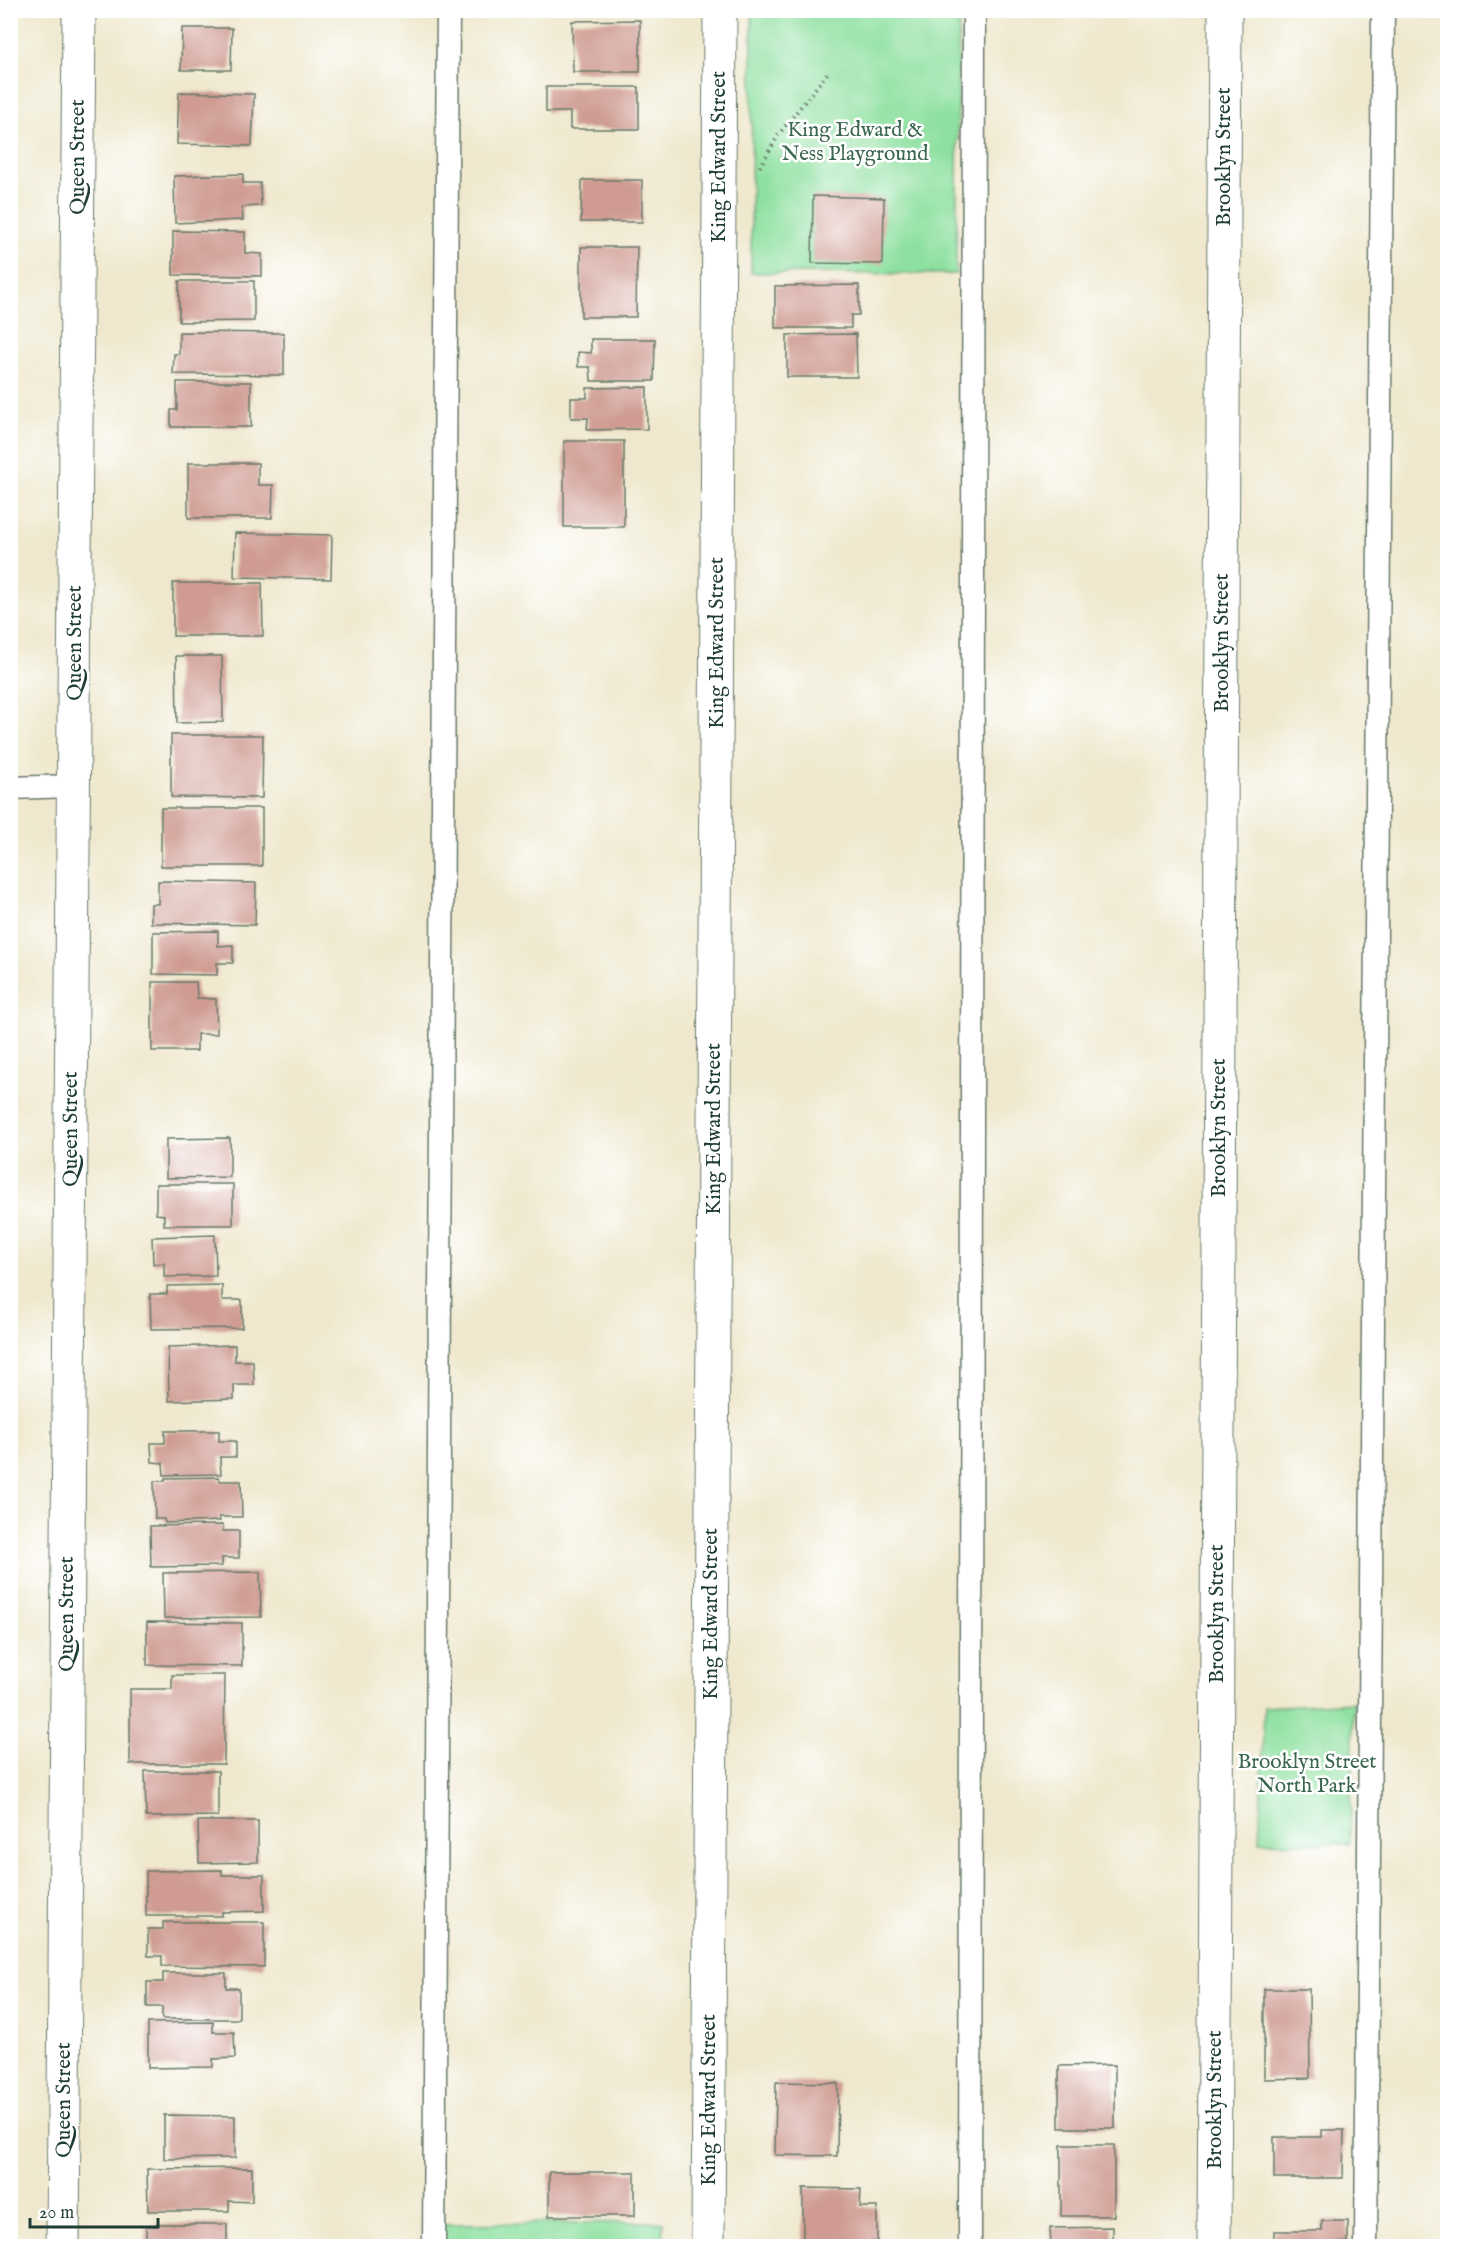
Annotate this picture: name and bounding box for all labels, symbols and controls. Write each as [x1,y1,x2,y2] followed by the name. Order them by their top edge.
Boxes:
[706,71,733,243] street label: King Edward Street
[1211,87,1238,227] street label: Brooklyn Street
[65,99,92,215] street label: Queen Street
[782,117,929,168] park label: King Edward & Ness Playground
[704,557,731,729] street label: King Edward Street
[1209,573,1236,713] street label: Brooklyn Street
[62,585,89,701] street label: Queen Street
[701,1043,728,1215] street label: King Edward Street
[1206,1058,1233,1198] street label: Brooklyn Street
[58,1071,85,1187] street label: Queen Street
[698,1528,725,1700] street label: King Edward Street
[1204,1544,1231,1684] street label: Brooklyn Street
[54,1556,81,1672] street label: Queen Street
[1237,1749,1377,1800] park label: Brooklyn Street North Park
[696,2014,723,2186] street label: King Edward Street
[1202,2030,1229,2170] street label: Brooklyn Street
[51,2042,78,2158] street label: Queen Street
[30,2191,158,2229] scale bar
[39,2202,74,2225] text: 20 m

